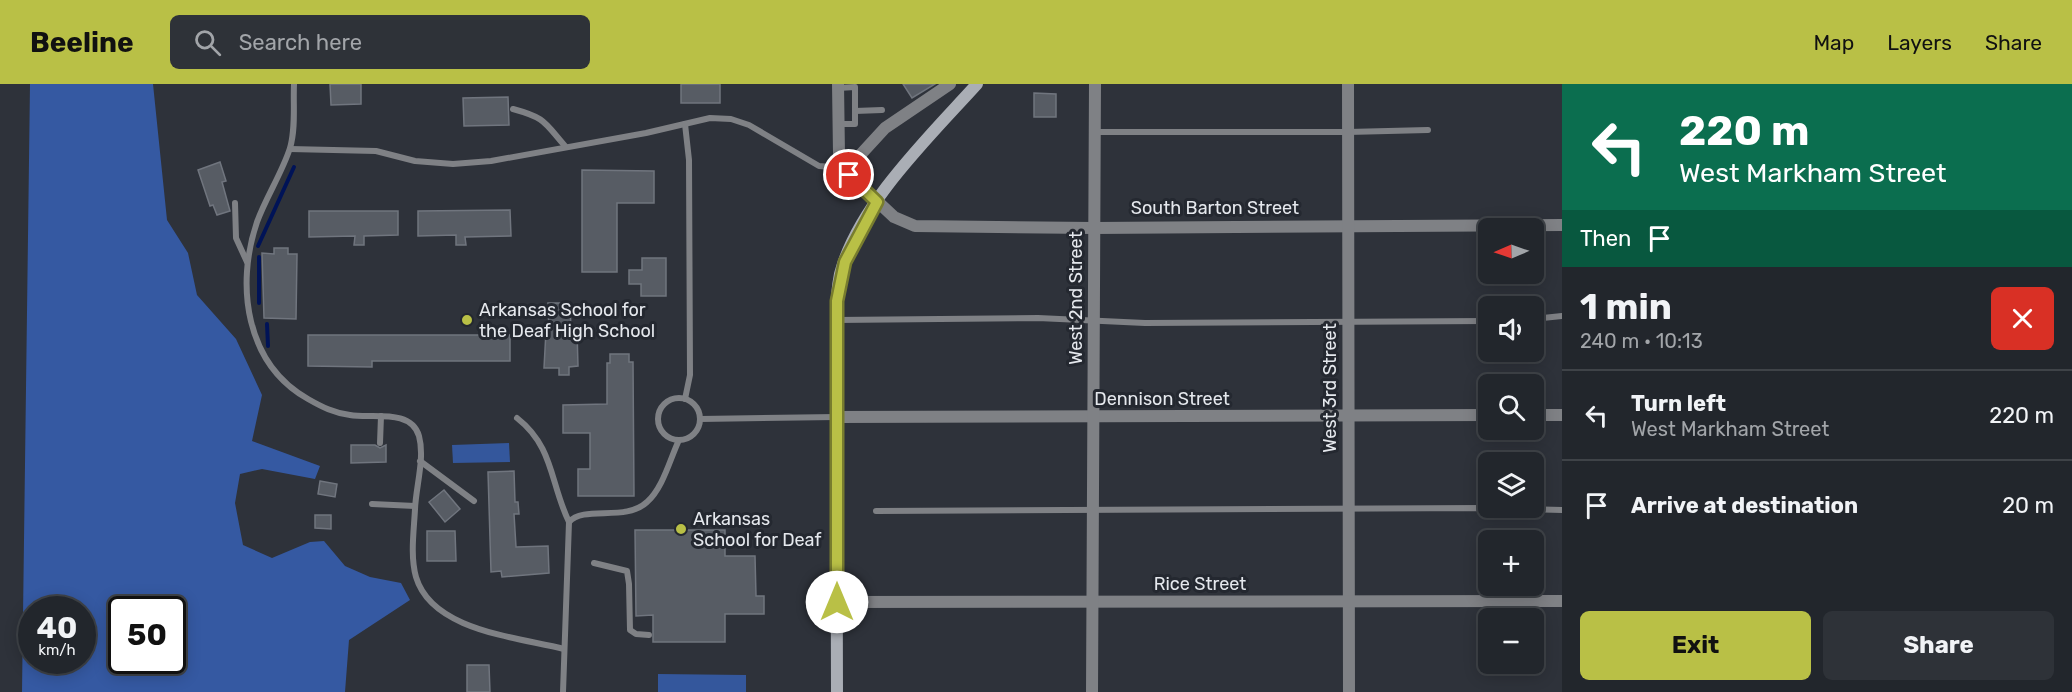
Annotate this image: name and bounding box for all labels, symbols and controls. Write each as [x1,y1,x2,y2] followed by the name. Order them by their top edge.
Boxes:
[170,15,590,69] search box
[30,26,134,59] text: Beeline
[191,26,224,59] icon: search
[239,29,362,56] text: Search here
[1813,30,1854,55] text: Map
[1887,30,1952,55] text: Layers
[1985,30,2042,55] text: Share
[1679,106,1810,156] text: 220 m
[1580,108,1658,186] icon: left
[823,149,874,200] pin
[1679,157,1947,189] text: West Markham Street
[832,158,865,191] icon: arrive
[1131,197,1299,219] street label: South Barton Street
[1478,218,1544,284] north arrow
[1478,218,1544,674] map controls
[1643,222,1676,255] icon: arrive
[1580,225,1631,252] text: Then
[1065,231,1087,365] street label: West 2nd Street
[1580,285,1672,328] text: 1 min
[1991,287,2054,350] button: close
[1478,296,1544,362] button: sound
[479,299,655,342] place label: Arkansas School for the Deaf High School
[460,313,474,327] marker: Arkansas School for the Deaf High School
[1319,323,1341,453] street label: West 3rd Street
[1580,329,1703,353] text: 240 m · 10:13
[1478,374,1544,440] button: search
[1094,388,1230,410] street label: Dennison Street
[1631,390,1726,417] text: Turn left
[1580,399,1613,432] icon: left
[1989,402,2054,429] text: 220 m
[1631,417,1829,441] text: West Markham Street
[1478,452,1544,518] button: layers
[1580,489,1613,522] icon: arrive
[1631,492,1858,519] text: Arrive at destination
[2002,492,2054,519] text: 20 m
[693,508,821,551] place label: Arkansas School for Deaf
[674,522,688,536] marker: Arkansas School for Deaf
[1478,530,1544,596] button: +
[805,570,869,634] position arrow
[1154,573,1246,595] street label: Rice Street
[108,596,186,674] speed limit sign: 50
[1478,608,1544,674] button: −
[37,610,77,646] text: 40
[1580,611,1811,680] button: Exit
[1823,611,2054,680] button: Share
[38,641,76,659] text: km/h

